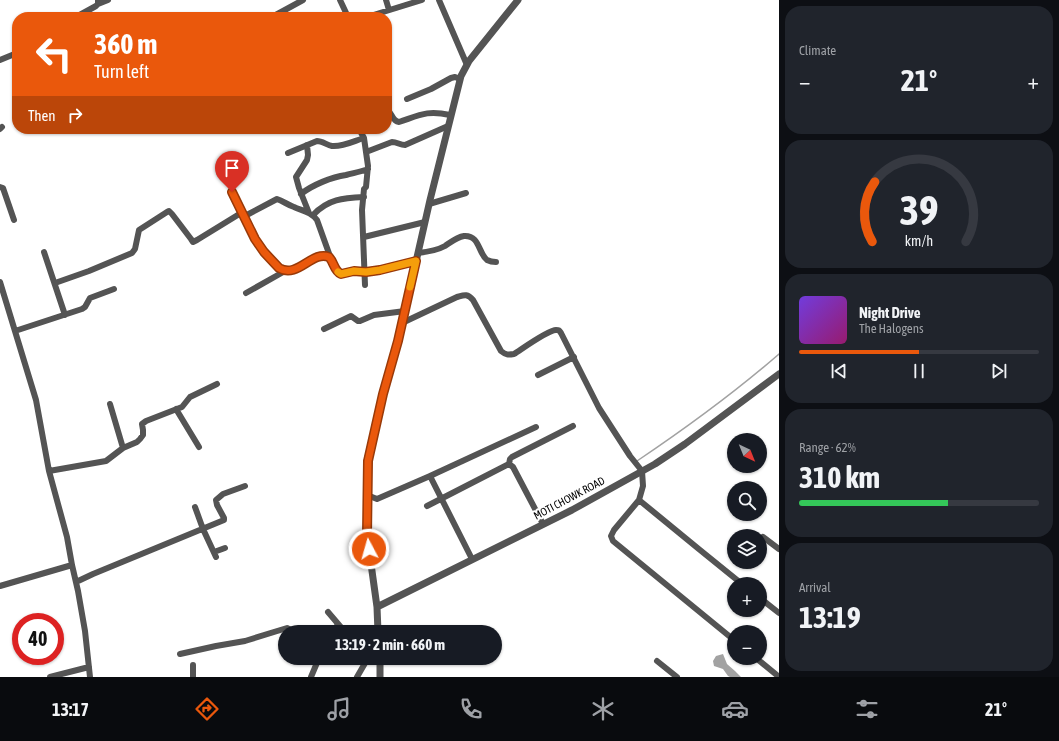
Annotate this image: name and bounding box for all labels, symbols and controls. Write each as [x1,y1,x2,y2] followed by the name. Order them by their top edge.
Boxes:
[28,28,80,80] icon: left
[94,28,157,60] text: 360 m
[799,43,836,58] text: Climate
[94,61,149,82] text: Turn left
[901,63,937,97] text: 21°
[799,68,810,94] text: −
[1028,68,1039,94] text: +
[64,104,86,126] icon: right
[28,107,56,124] text: Then
[215,151,249,192] pin
[221,157,243,179] icon: arrive
[899,186,939,234] text: 39
[905,233,933,249] text: km/h
[859,304,921,321] text: Night Drive
[859,321,924,336] text: The Halogens
[828,360,850,382] icon: previous
[908,360,930,382] icon: pause
[988,360,1010,382] icon: next
[727,433,767,473] north arrow
[727,433,767,665] map controls
[799,440,856,455] text: Range · 62%
[799,460,880,494] text: 310 km
[531,474,607,522] street label: MOTI CHOWK ROAD
[727,481,767,521] button: search
[348,528,390,570] position arrow
[727,529,767,569] button: layers
[727,577,767,617] button: +
[799,580,831,595] text: Arrival
[799,600,861,634] text: 13:19
[12,613,64,665] speed limit sign: 40
[727,625,767,665] button: −
[335,636,445,653] text: 13:19 · 2 min · 660 m
[193,695,221,723] icon: directions
[325,695,353,723] icon: music
[457,695,485,723] icon: phone
[589,695,617,723] icon: climate
[721,695,749,723] icon: car
[853,695,881,723] icon: filters
[52,699,89,720] text: 13:17
[985,699,1007,720] text: 21°

